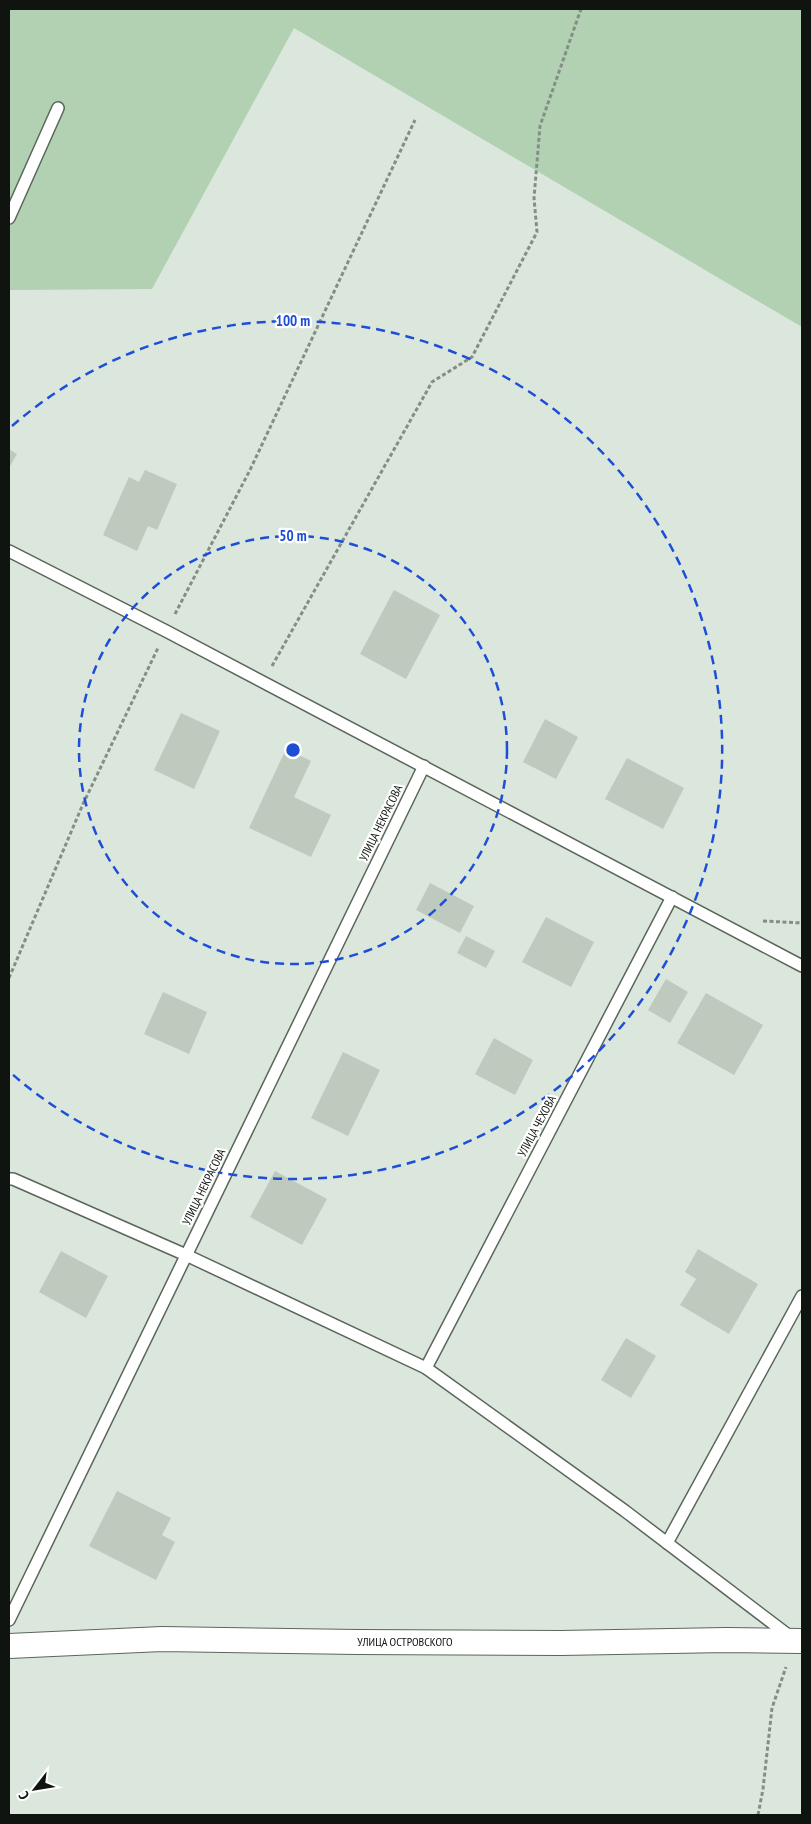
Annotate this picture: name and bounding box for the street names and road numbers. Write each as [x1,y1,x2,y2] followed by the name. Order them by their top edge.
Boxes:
[356,782,406,863] street label: УЛИЦА НЕКРАСОВА
[514,1092,559,1159] street label: УЛИЦА ЧЕХОВА
[179,1146,229,1227] street label: УЛИЦА НЕКРАСОВА
[357,1634,453,1649] street label: УЛИЦА ОСТРОВСКОГО

